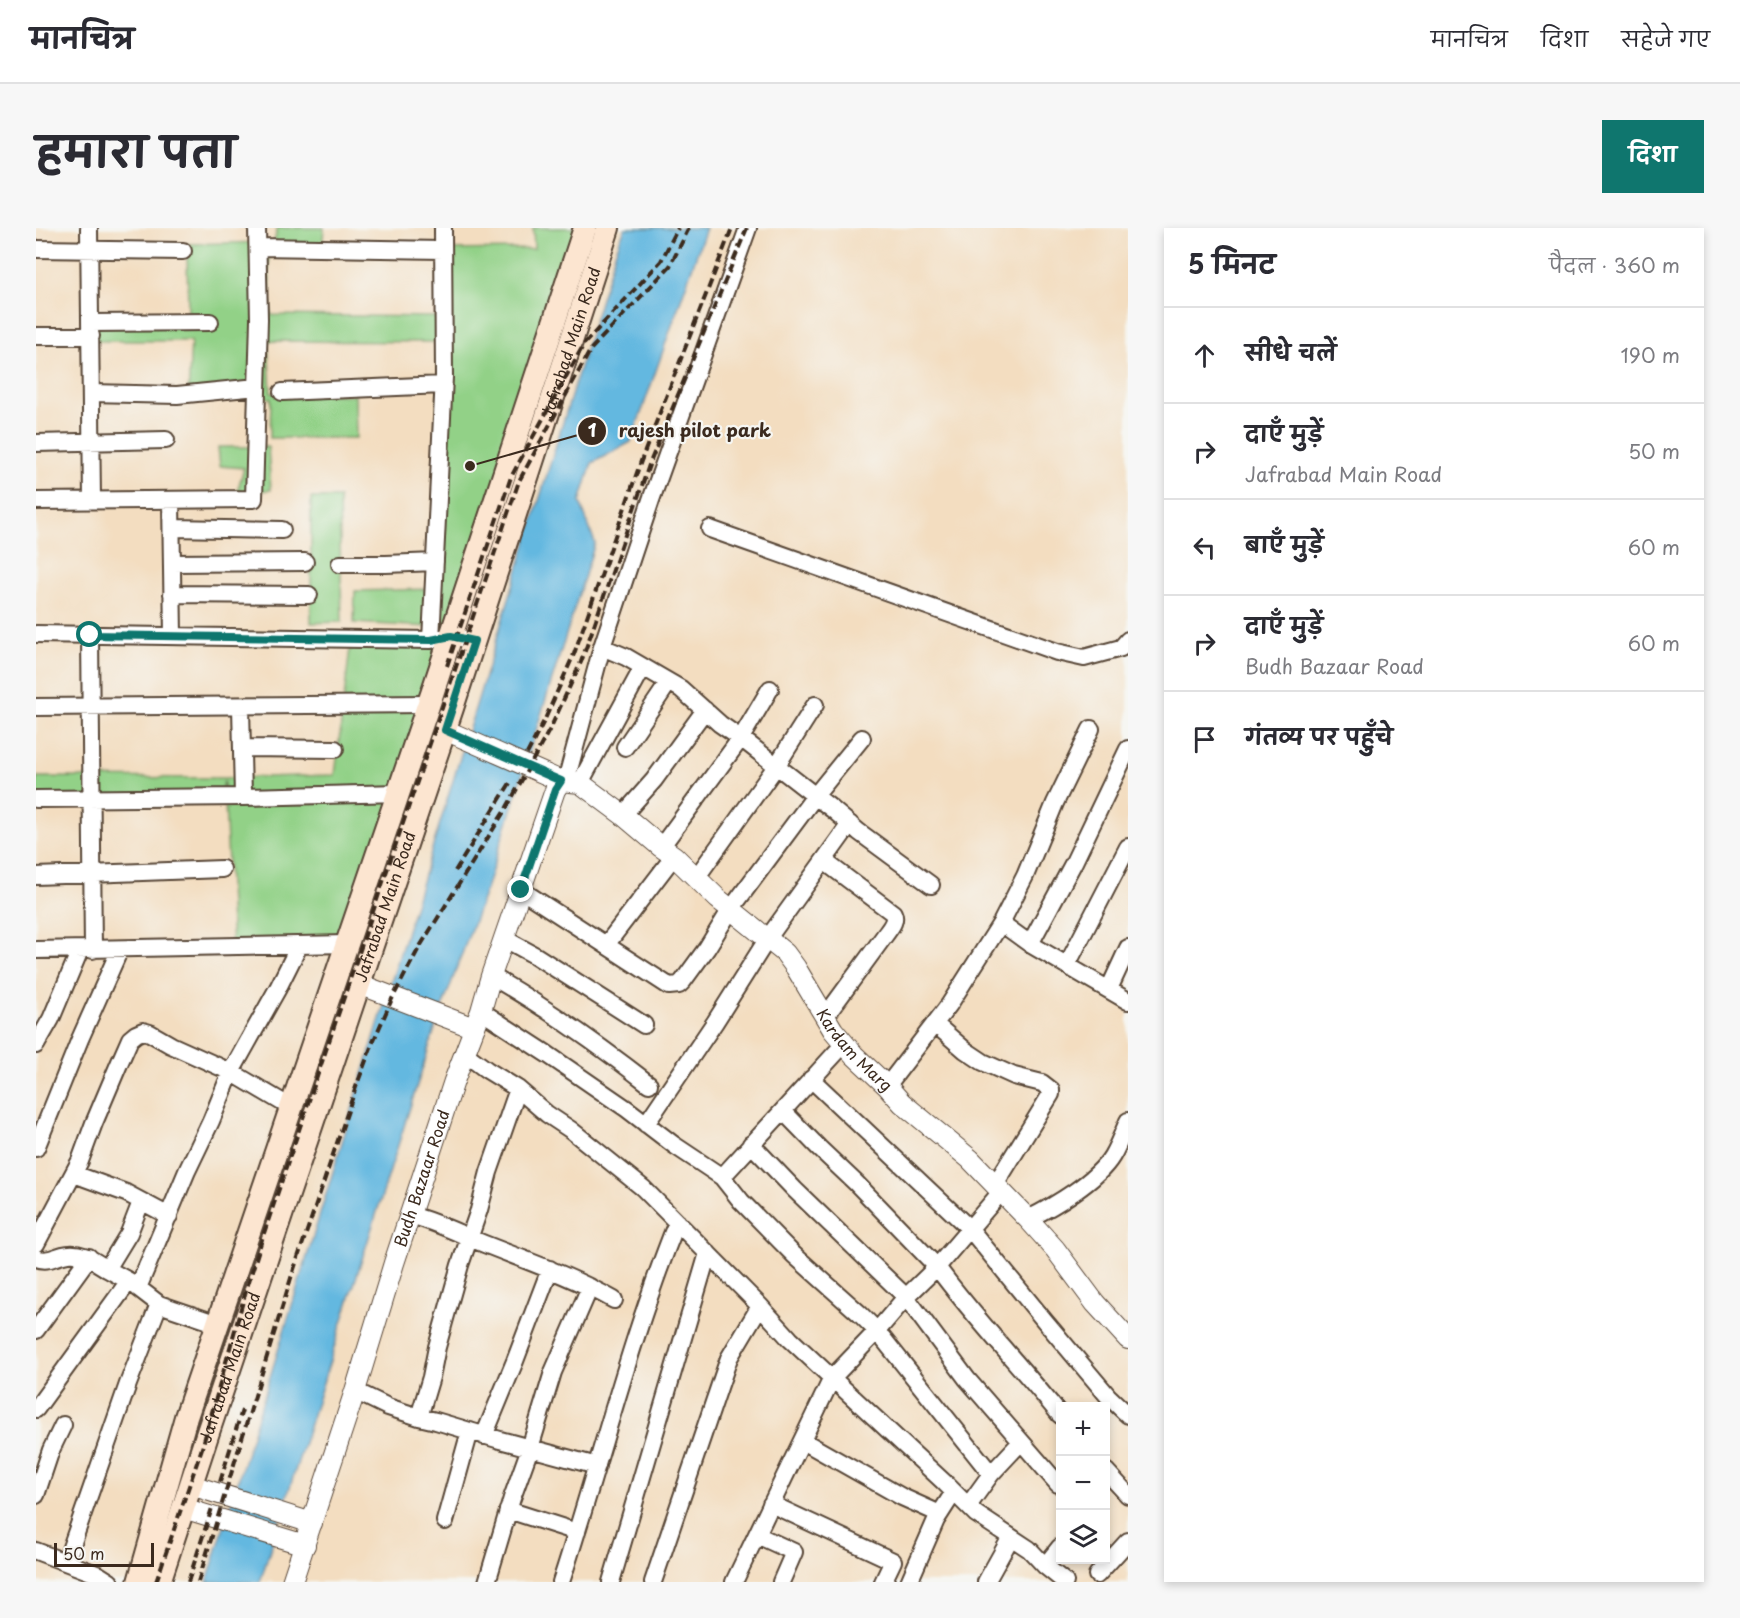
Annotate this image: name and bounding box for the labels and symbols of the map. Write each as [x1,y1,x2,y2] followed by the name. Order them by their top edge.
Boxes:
[534,264,606,421] street label: Jafrabad Main Road
[577,413,784,449] callout: rajesh pilot park
[588,416,597,443] text: 1
[619,416,771,443] text: rajesh pilot park
[76,621,102,647] route start
[347,828,421,985] street label: Jafrabad Main Road
[507,876,533,902] route end
[812,1003,898,1096] street label: Kardam Marg
[387,1106,455,1250] street label: Budh Bazaar Road
[192,1288,265,1446] street label: Jafrabad Main Road
[54,1540,154,1568] scale bar

